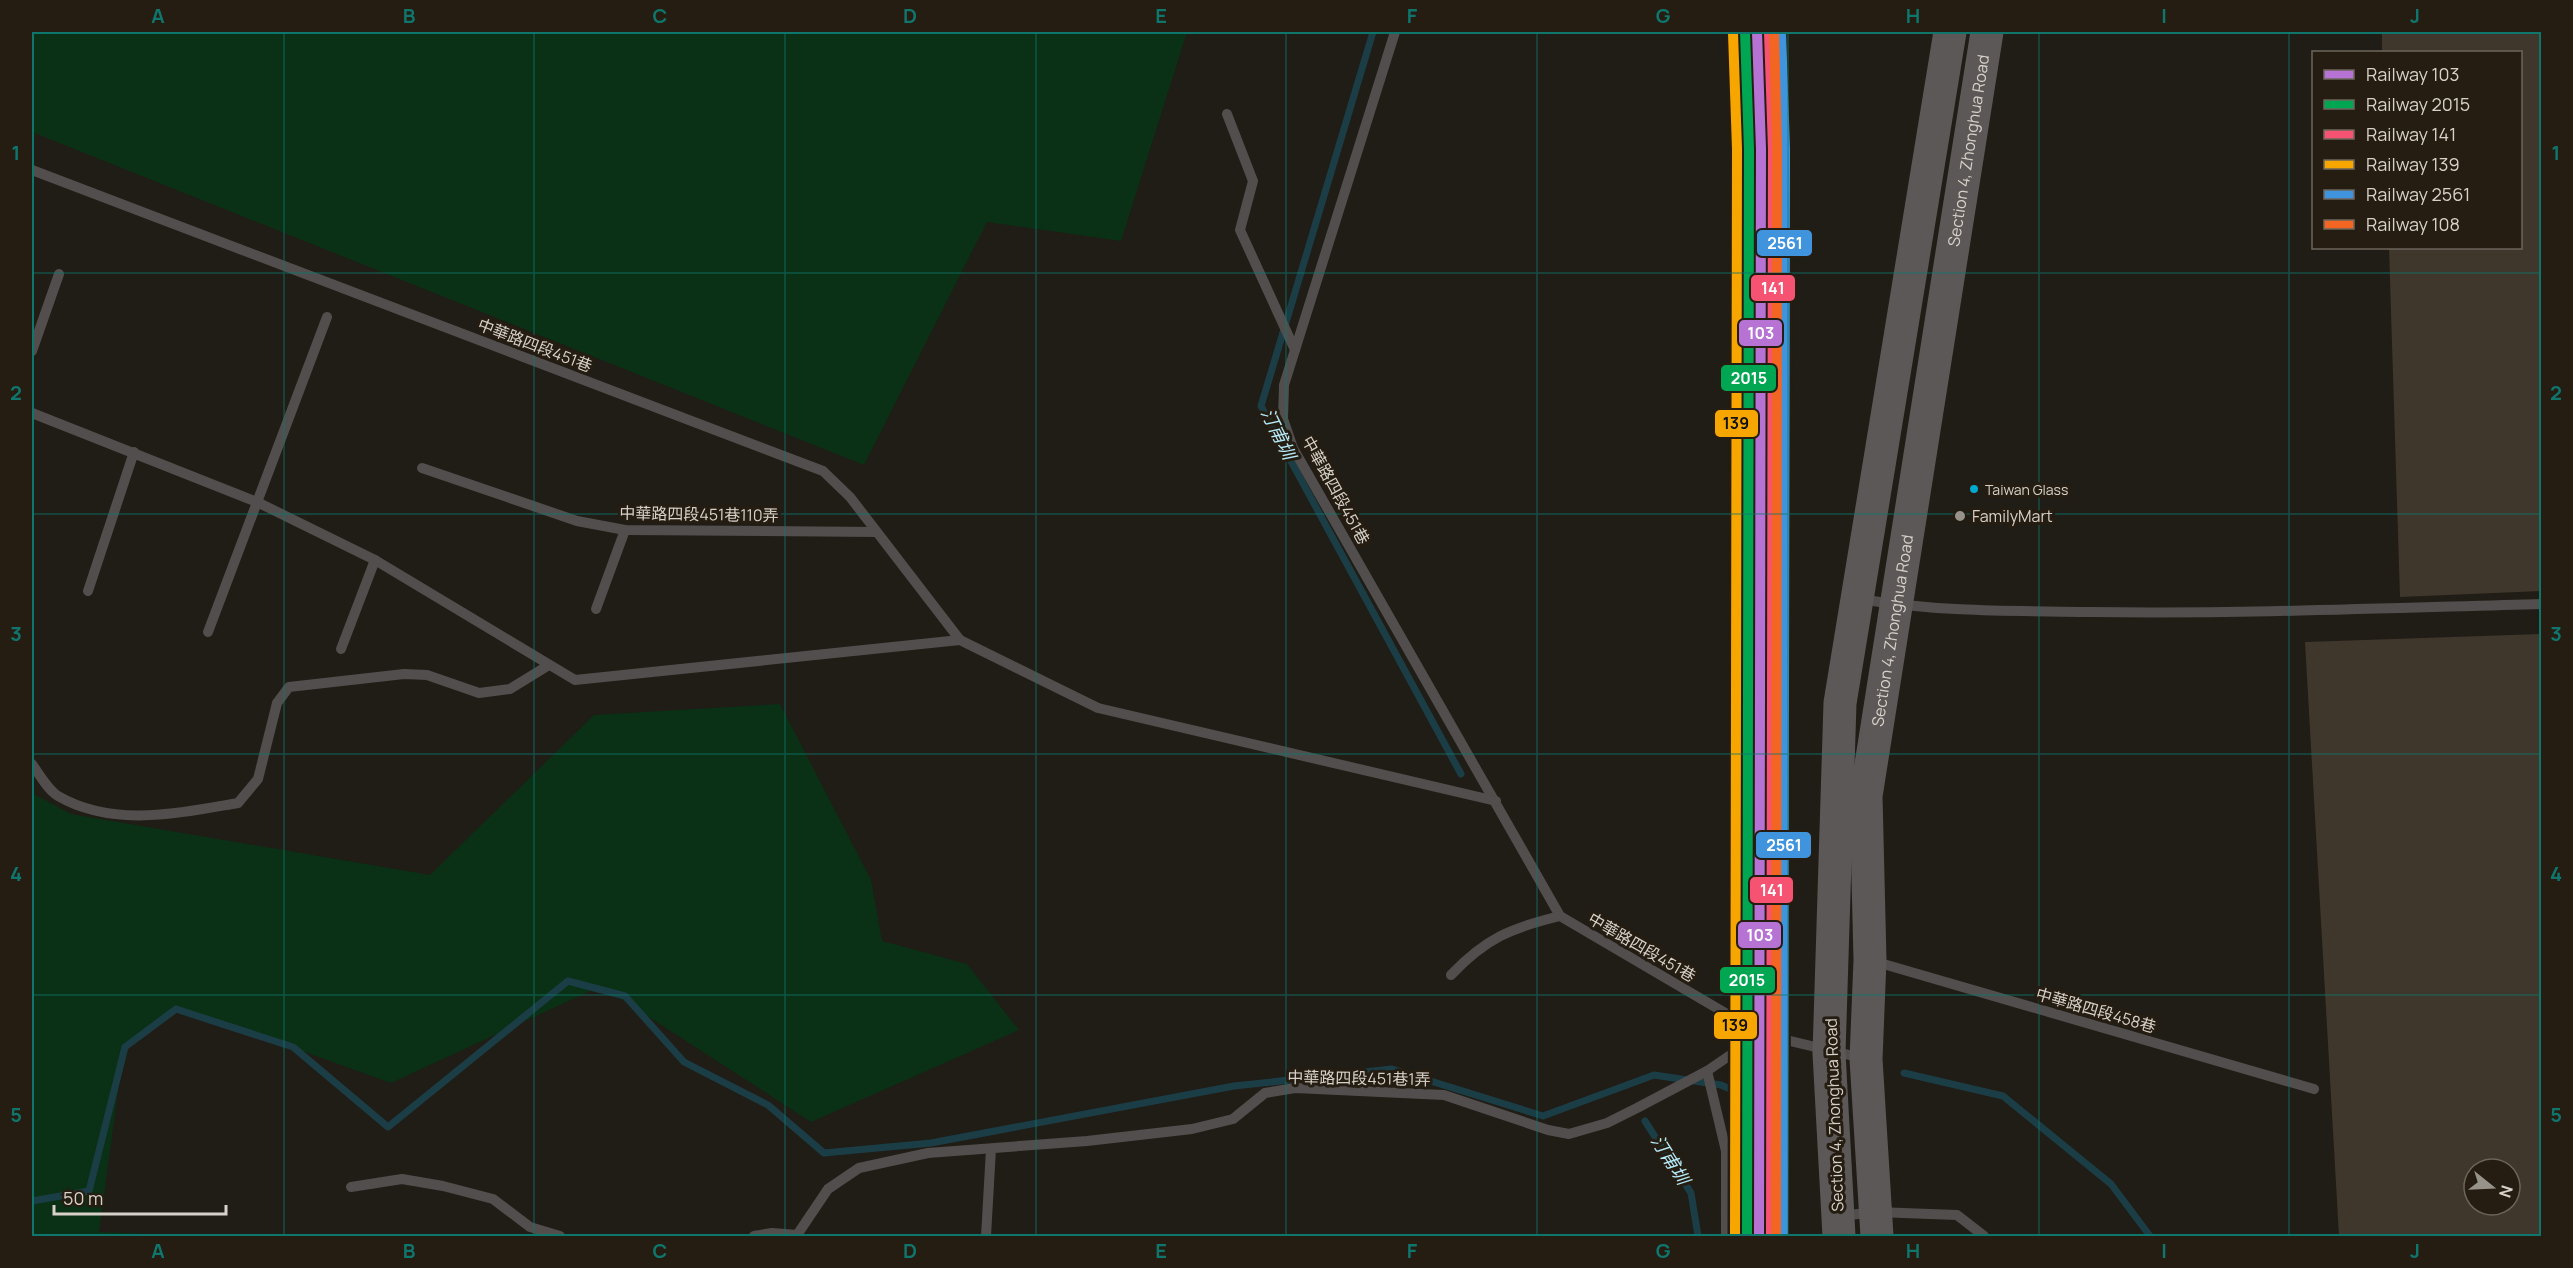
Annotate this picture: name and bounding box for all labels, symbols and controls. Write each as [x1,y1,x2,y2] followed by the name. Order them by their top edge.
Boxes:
[151,2,165,29] text: A
[403,2,416,29] text: B
[653,2,667,29] text: C
[903,2,917,29] text: D
[1155,2,1167,29] text: E
[1407,2,1418,29] text: F
[1656,2,1671,29] text: G
[1906,2,1920,29] text: H
[2161,2,2167,29] text: I
[2410,2,2420,29] text: J
[2312,51,2522,249] legend
[1942,53,1994,248] street label: Section 4, Zhonghua Road
[2366,62,2460,86] text: Railway 103
[2366,92,2470,116] text: Railway 2015
[2366,122,2456,146] text: Railway 141
[12,139,20,166] text: 1
[2552,139,2560,166] text: 1
[2366,152,2460,176] text: Railway 139
[2366,182,2470,206] text: Railway 2561
[2366,212,2460,236] text: Railway 108
[1756,229,1813,257] line badge: 2561
[1767,232,1803,254] text: 2561
[1750,274,1796,302] line badge: 141
[1761,277,1785,299] text: 141
[475,313,595,377] street label: 中華路四段451巷
[1738,319,1783,347] line badge: 103
[1748,322,1774,344] text: 103
[1720,364,1777,392] line badge: 2015
[1731,367,1767,389] text: 2015
[10,379,22,406] text: 2
[2550,379,2562,406] text: 2
[1256,404,1303,466] water label: 汀甫圳
[1714,409,1759,438] line badge: 139
[1723,412,1749,434] text: 139
[1297,432,1375,548] street label: 中華路四段451巷
[1985,480,2068,499] place label: Taiwan Glass
[1968,483,1980,495] marker: Taiwan Glass
[619,502,779,526] street label: 中華路四段451巷110弄
[1972,505,2053,527] place label: FamilyMart
[1953,509,1967,523] marker: FamilyMart
[1866,533,1918,728] street label: Section 4, Zhonghua Road
[10,620,22,647] text: 3
[2550,620,2562,647] text: 3
[1755,831,1812,859] line badge: 2561
[1766,834,1802,856] text: 2561
[10,860,22,887] text: 4
[2550,860,2562,887] text: 4
[1749,876,1794,904] line badge: 141
[1760,879,1784,901] text: 141
[1584,907,1700,987] street label: 中華路四段451巷
[1737,921,1782,949] line badge: 103
[1747,924,1773,946] text: 103
[1719,966,1776,994] line badge: 2015
[1729,969,1765,991] text: 2015
[2033,982,2159,1038] street label: 中華路四段458巷
[1713,1011,1758,1040] line badge: 139
[1722,1014,1748,1036] text: 139
[1820,1018,1848,1212] street label: Section 4, Zhonghua Road
[1287,1066,1431,1090] street label: 中華路四段451巷1弄
[10,1101,22,1128] text: 5
[2550,1101,2562,1128] text: 5
[1646,1130,1697,1191] water label: 汀甫圳
[2462,1157,2522,1217] north arrow
[54,1178,226,1216] scale bar
[2494,1183,2519,1201] text: N
[63,1186,103,1210] text: 50 m
[151,1237,165,1264] text: A
[403,1237,416,1264] text: B
[653,1237,667,1264] text: C
[903,1237,917,1264] text: D
[1155,1237,1167,1264] text: E
[1407,1237,1418,1264] text: F
[1656,1237,1671,1264] text: G
[1906,1237,1920,1264] text: H
[2161,1237,2167,1264] text: I
[2410,1237,2420,1264] text: J

